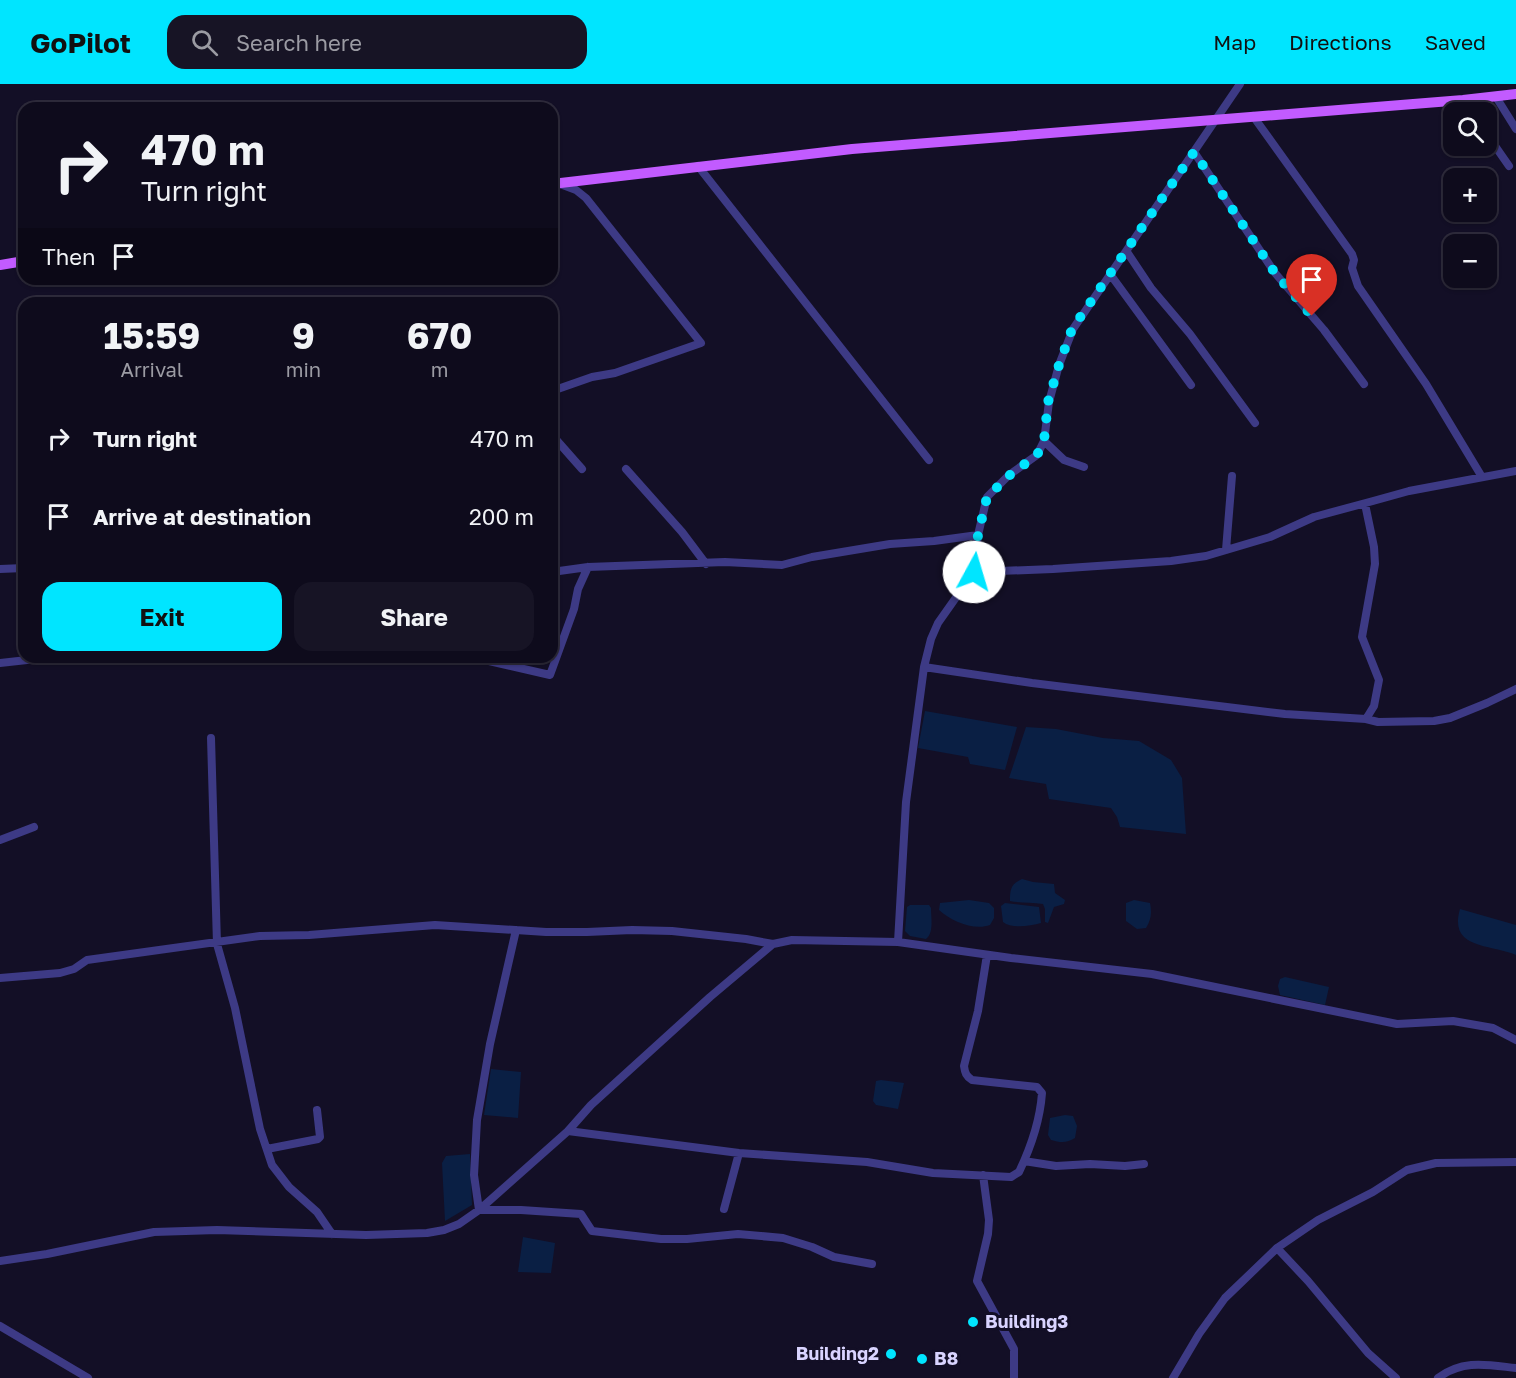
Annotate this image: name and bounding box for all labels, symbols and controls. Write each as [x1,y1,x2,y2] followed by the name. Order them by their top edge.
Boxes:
[167,15,587,69] search box
[30,26,131,59] text: GoPilot
[188,26,221,59] icon: search
[236,29,362,56] text: Search here
[1213,29,1256,55] text: Map
[1289,29,1392,55] text: Directions
[1425,29,1486,55] text: Saved
[1443,102,1497,288] map controls
[1443,102,1497,156] button: search
[141,124,265,174] text: 470 m
[42,126,120,204] icon: right
[1443,168,1497,222] button: +
[141,175,267,207] text: Turn right
[1443,234,1497,288] button: −
[107,240,140,273] icon: arrive
[42,243,95,270] text: Then
[1286,254,1337,316] pin
[1295,263,1328,296] icon: arrive
[103,314,200,357] text: 15:59
[292,314,315,357] text: 9
[407,314,473,357] text: 670
[121,357,183,381] text: Arrival
[286,357,321,381] text: min
[431,357,448,381] text: m
[42,422,75,455] icon: right
[93,425,197,452] text: Turn right
[470,425,534,452] text: 470 m
[42,500,75,533] icon: arrive
[93,503,311,530] text: Arrive at destination
[469,503,534,530] text: 200 m
[942,540,1006,604] position arrow
[42,582,282,651] button: Exit
[294,582,534,651] button: Share
[985,1310,1068,1332] place label: Building3
[966,1315,980,1329] marker: Building3
[796,1342,879,1364] place label: Building2
[884,1347,898,1361] marker: Building2
[934,1347,958,1369] place label: B8
[915,1352,929,1366] marker: B8

